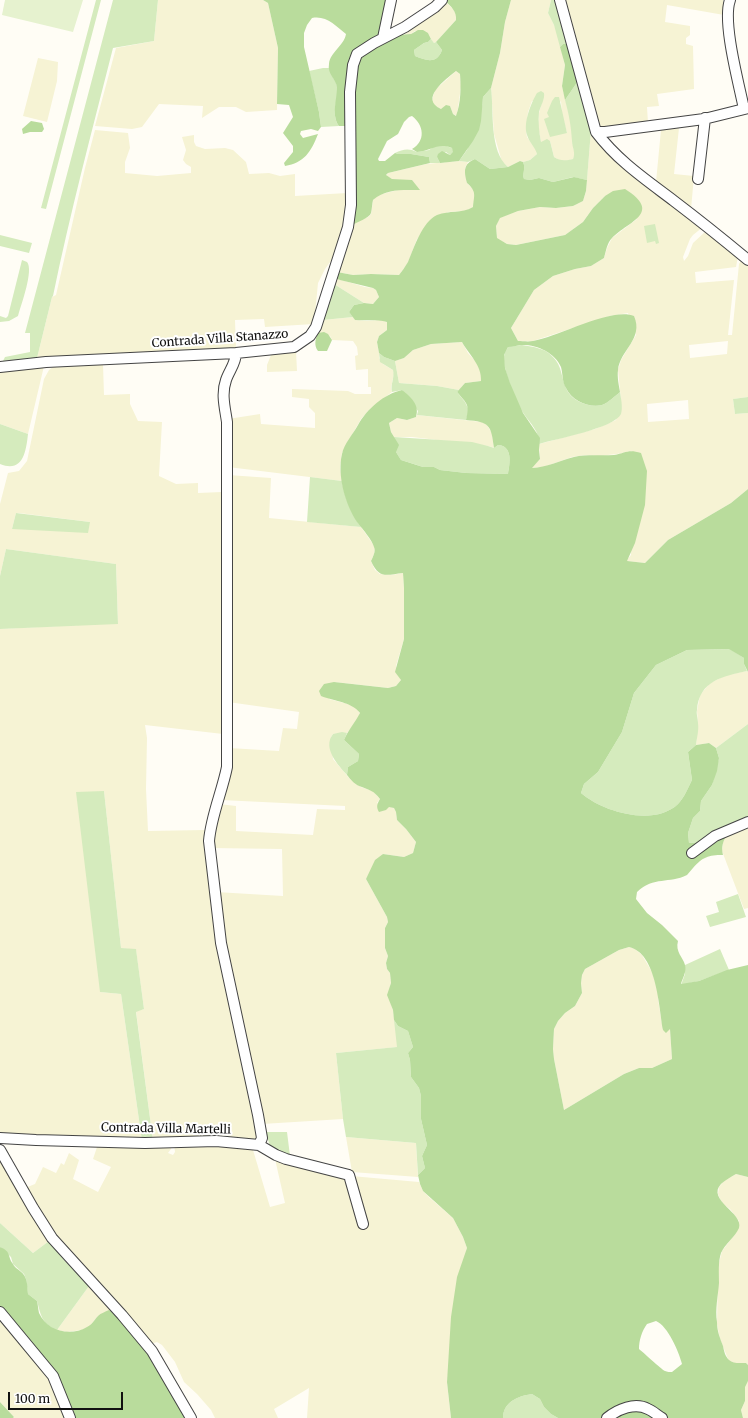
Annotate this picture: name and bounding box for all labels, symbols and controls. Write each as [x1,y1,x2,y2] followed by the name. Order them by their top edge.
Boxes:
[151,327,289,351] street label: Contrada Villa Stanazzo
[101,1121,231,1137] street label: Contrada Villa Martelli
[10,1384,125,1410] scale bar
[15,1391,50,1406] text: 100 m

